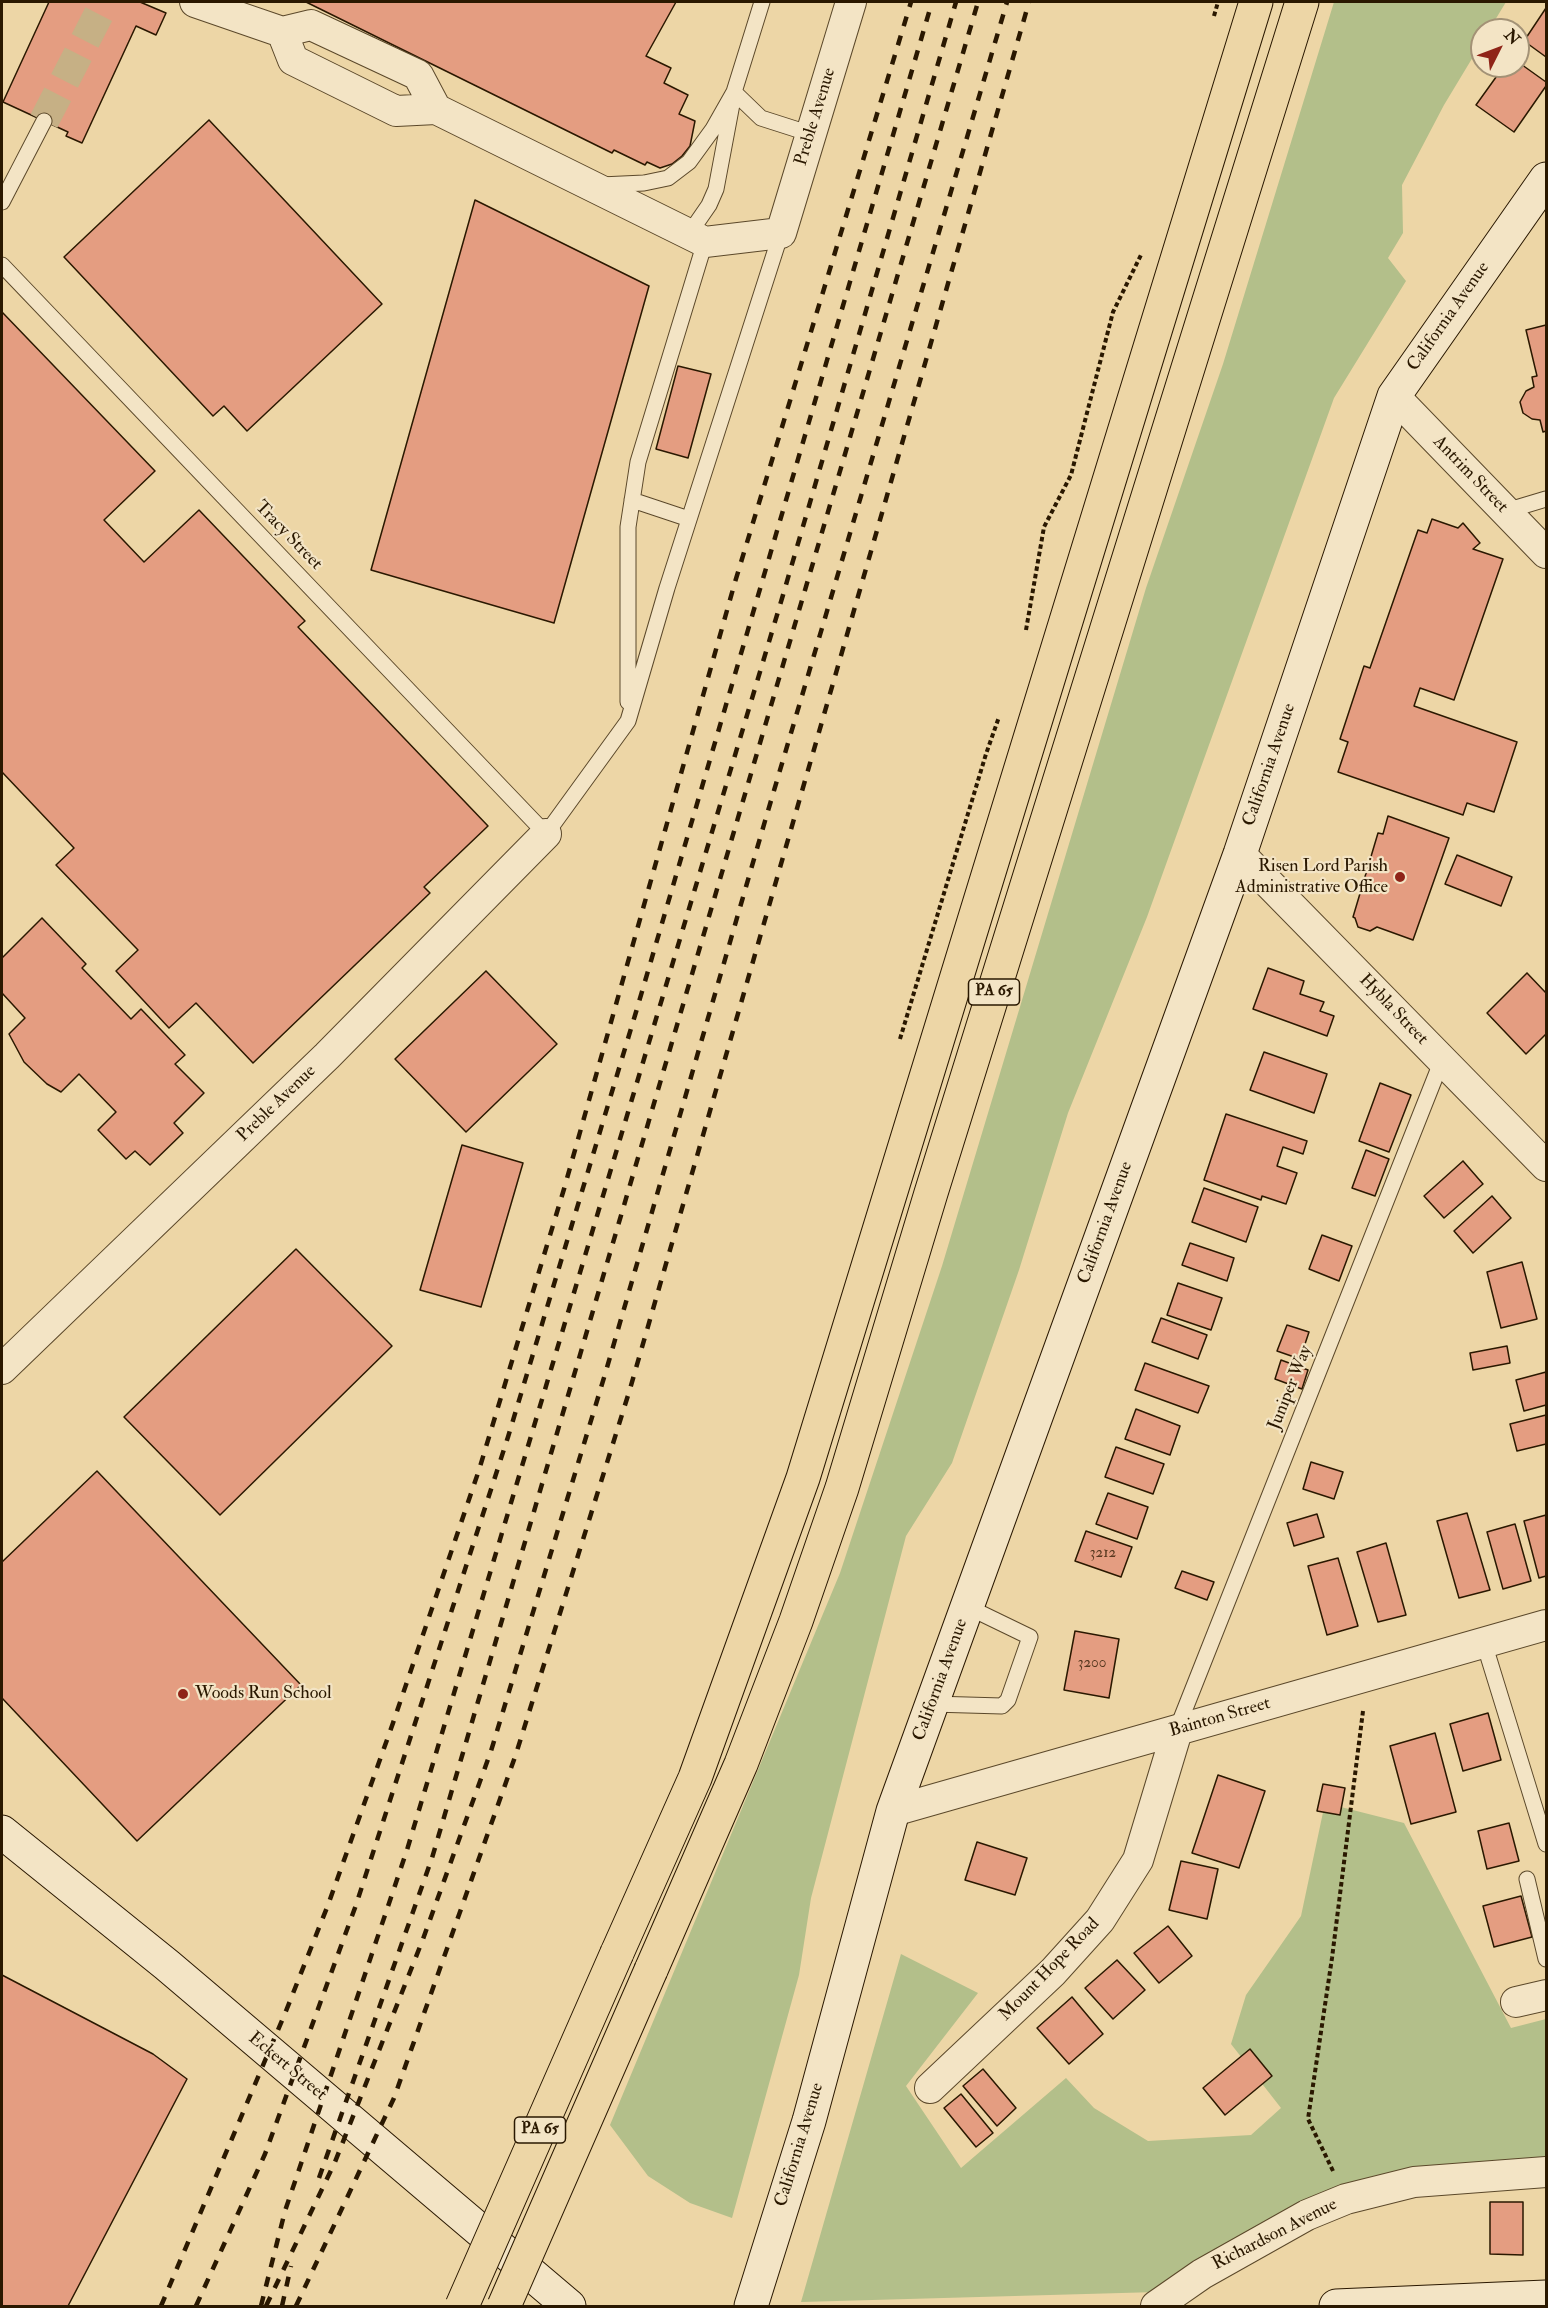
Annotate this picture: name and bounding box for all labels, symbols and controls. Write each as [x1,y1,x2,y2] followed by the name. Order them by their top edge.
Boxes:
[1470,18,1530,78] north arrow
[1500,25,1524,49] text: N
[791,65,841,169] street label: Preble Avenue
[1403,258,1495,376] street label: California Avenue
[1428,432,1512,518] street label: Antrim Street
[250,497,326,575] street label: Tracy Street
[1239,701,1301,829] street label: California Avenue
[1235,856,1388,898] place label: Risen Lord Parish Administrative Office
[1393,870,1407,884] marker: Risen Lord Parish Administrative Office
[1354,970,1432,1050] street label: Hybla Street
[968,979,1020,1005] road number: PA 65
[233,1061,321,1147] street label: Preble Avenue
[1074,1159,1138,1287] street label: California Avenue
[1264,1343,1318,1433] street label: Juniper Way
[1090,1545,1116,1563] house number: 3212
[909,1616,973,1744] street label: California Avenue
[1078,1655,1106,1673] house number: 3200
[195,1683,332,1705] place label: Woods Run School
[176,1687,190,1701] marker: Woods Run School
[1167,1693,1273,1743] street label: Bainton Street
[995,1914,1105,2026] street label: Mount Hope Road
[243,2028,331,2106] street label: Eckert Street
[771,2080,829,2210] street label: California Avenue
[514,2117,566,2143] road number: PA 65
[1209,2194,1341,2276] street label: Richardson Avenue

